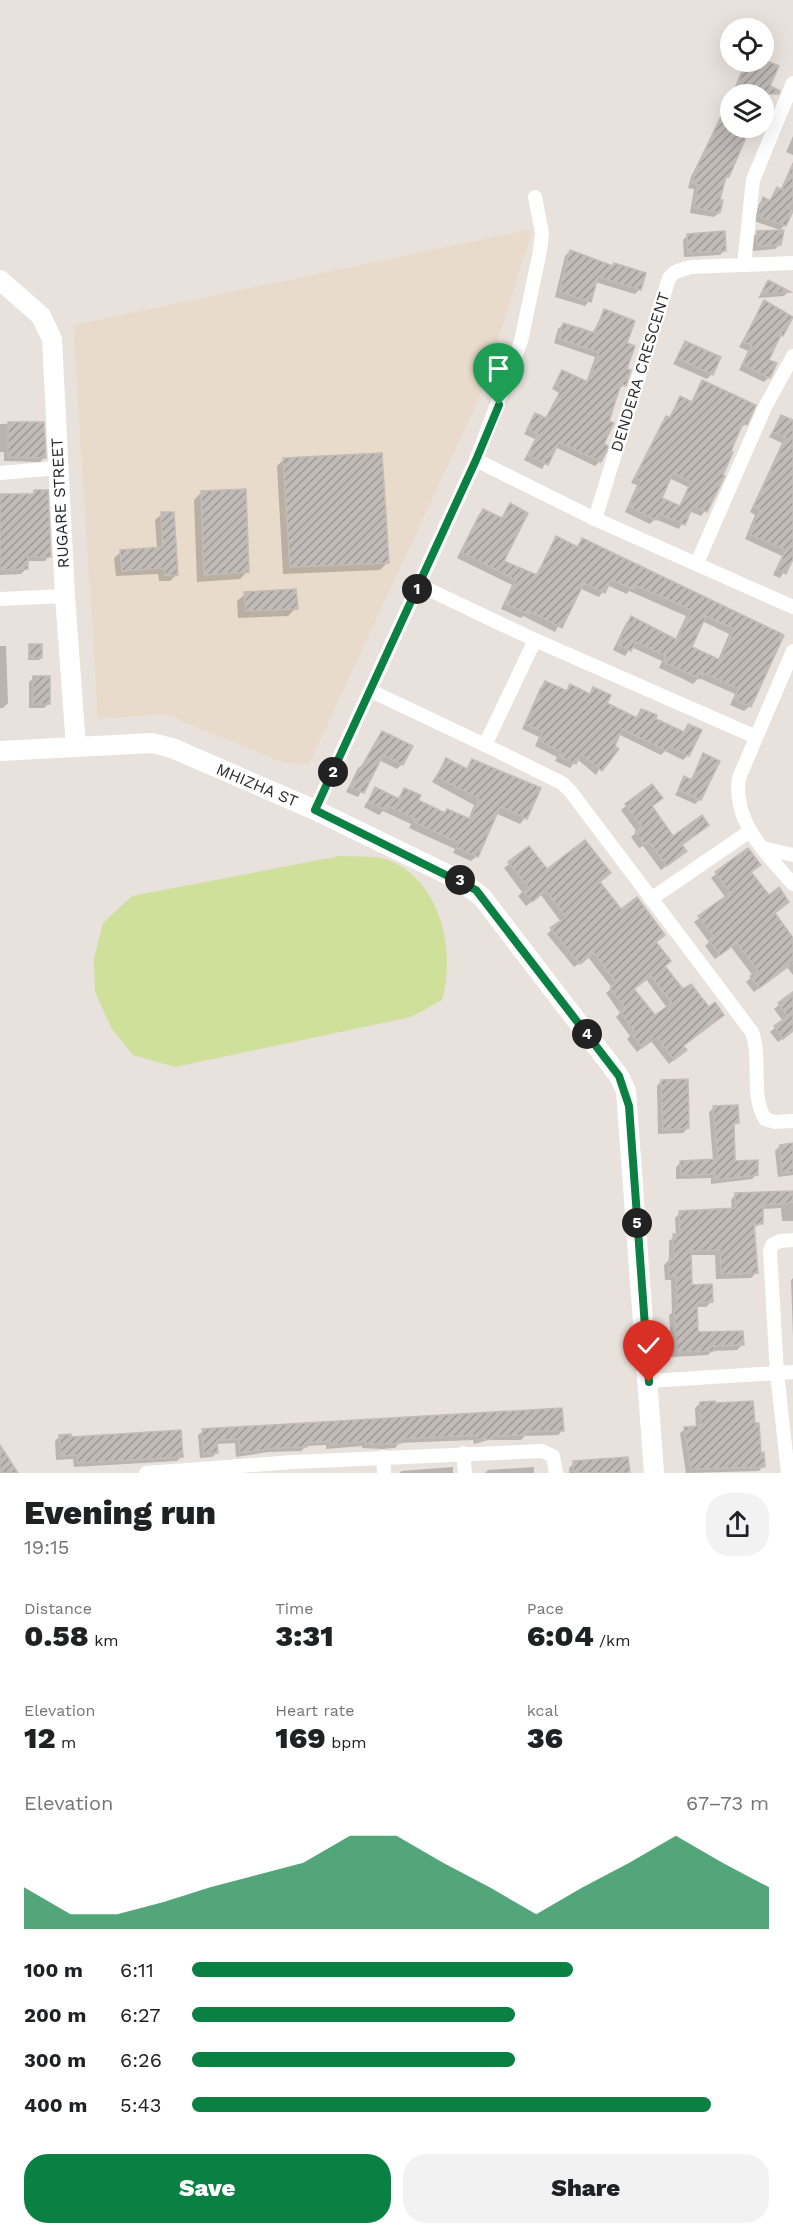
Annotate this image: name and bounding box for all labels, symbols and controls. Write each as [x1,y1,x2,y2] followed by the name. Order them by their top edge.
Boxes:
[720,18,774,138] map controls
[720,18,774,72] button: locate
[720,84,774,138] button: layers
[607,290,673,454] street label: DENDERA CRESCENT
[473,343,524,405] pin
[482,352,515,385] icon: arrive
[47,437,73,569] street label: RUGARE STREET
[402,574,432,604] pin: 1
[414,579,420,598] text: 1
[318,757,348,787] pin: 2
[213,759,301,811] street label: MHIZHA ST
[328,762,338,781] text: 2
[445,865,475,895] pin: 3
[455,870,465,889] text: 3
[572,1019,602,1049] pin: 4
[582,1024,592,1043] text: 4
[622,1208,652,1238] pin: 5
[632,1213,642,1232] text: 5
[623,1320,674,1382] pin
[632,1329,665,1362] icon: check
[24,1493,216,1532] text: Evening run
[706,1493,769,1556] button: share
[24,1535,70,1559] text: 19:15
[24,1599,92,1618] text: Distance
[275,1599,313,1618] text: Time
[527,1599,564,1618] text: Pace
[24,1618,89,1653] text: 0.58
[275,1618,334,1653] text: 3:31
[527,1618,594,1653] text: 6:04
[89,1631,119,1650] text: km
[594,1631,630,1650] text: /km
[24,1701,95,1720] text: Elevation
[275,1701,354,1720] text: Heart rate
[527,1701,558,1720] text: kcal
[24,1720,55,1755] text: 12
[275,1720,326,1755] text: 169
[527,1720,563,1755] text: 36
[55,1733,76,1752] text: m
[326,1733,367,1752] text: bpm
[24,1791,113,1815] text: Elevation
[686,1791,769,1815] text: 67–73 m
[24,1958,83,1982] text: 100 m
[120,1958,154,1982] text: 6:11
[24,2003,86,2027] text: 200 m
[120,2003,161,2027] text: 6:27
[24,2048,86,2072] text: 300 m
[120,2048,162,2072] text: 6:26
[24,2093,87,2117] text: 400 m
[120,2093,161,2117] text: 5:43
[24,2154,391,2223] button: Save
[403,2154,769,2223] button: Share

